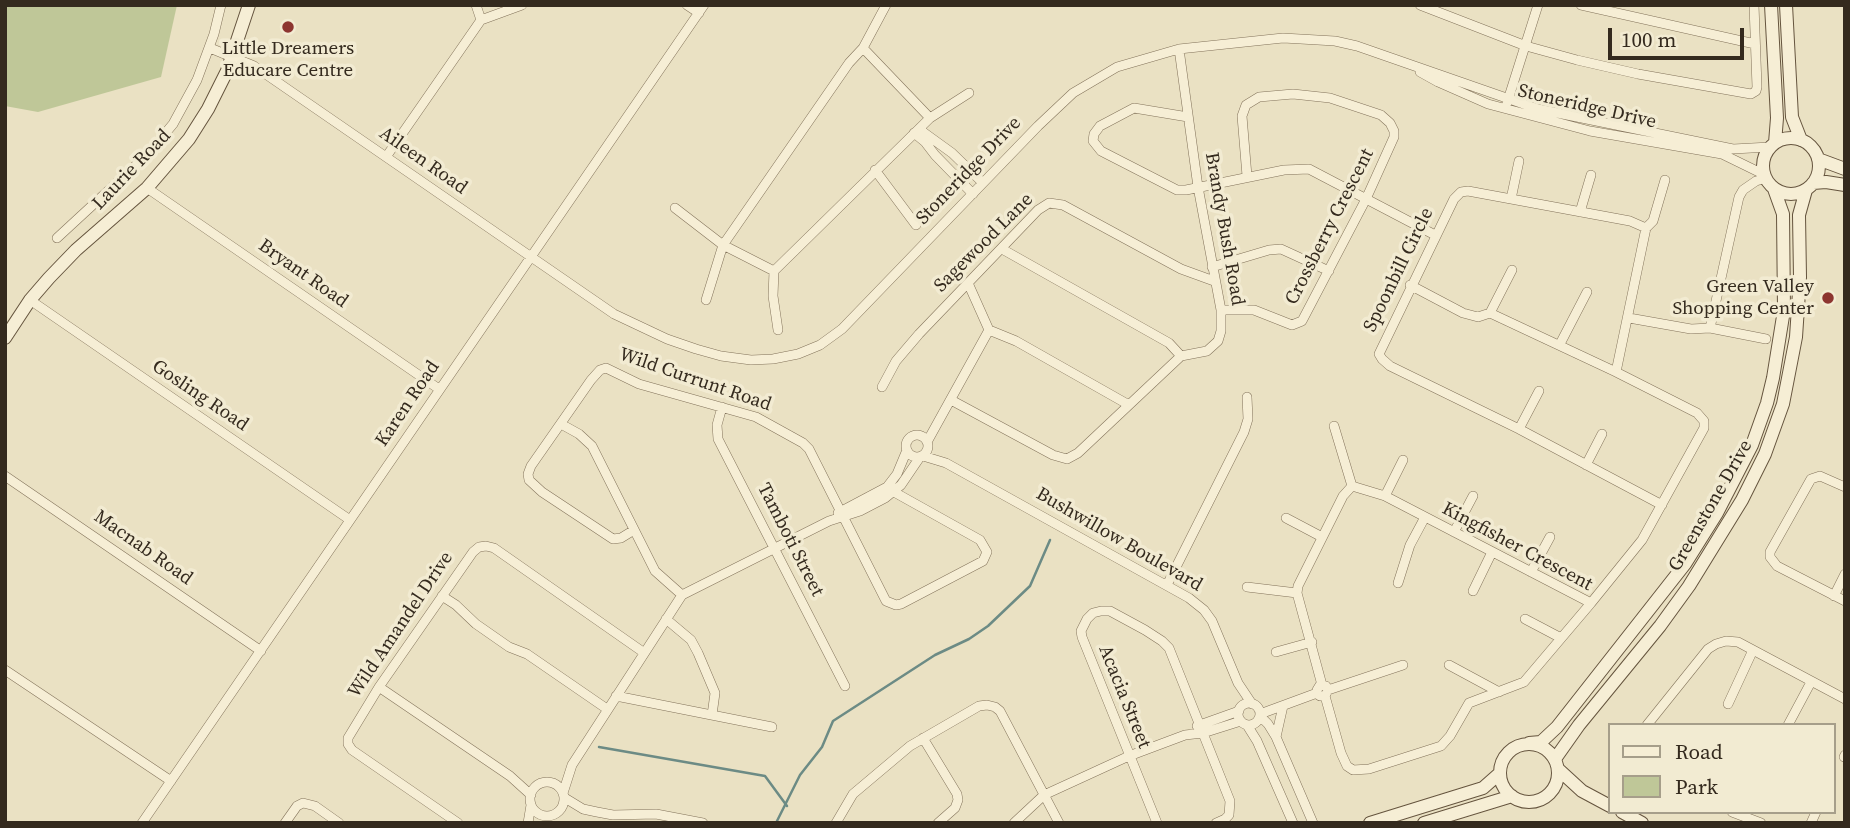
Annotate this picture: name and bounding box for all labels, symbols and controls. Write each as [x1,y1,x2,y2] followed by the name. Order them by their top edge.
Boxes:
[1612,14,1748,58] scale bar
[280,19,296,35] marker: Little Dreamers Educare Centre
[1621,25,1676,54] text: 100 m
[222,38,354,82] place label: Little Dreamers Educare Centre
[1516,80,1658,134] street label: Stoneridge Drive
[912,112,1026,230] street label: Stoneridge Drive
[375,122,471,200] street label: Aileen Road
[88,125,176,215] street label: Laurie Road
[1281,145,1379,309] street label: Crossberry Crescent
[1199,151,1249,307] street label: Brandy Bush Road
[930,189,1038,297] street label: Sagewood Lane
[1359,204,1439,336] street label: Spoonbill Circle
[254,235,352,313] street label: Bryant Road
[1672,276,1814,320] place label: Green Valley Shopping Center
[1820,290,1836,306] marker: Green Valley Shopping Center
[616,343,774,417] street label: Wild Currunt Road
[147,355,253,437] street label: Gosling Road
[371,357,445,451] street label: Karen Road
[1664,436,1758,576] street label: Greenstone Drive
[752,480,828,600] street label: Tamboti Street
[1032,483,1206,597] street label: Bushwillow Boulevard
[1438,498,1596,596] street label: Kingfisher Crescent
[89,506,197,590] street label: Macnab Road
[344,548,458,702] street label: Wild Amandel Drive
[1093,642,1155,752] street label: Acacia Street
[1608,723,1836,814] legend
[1675,737,1723,766] text: Road
[1675,772,1718,801] text: Park

